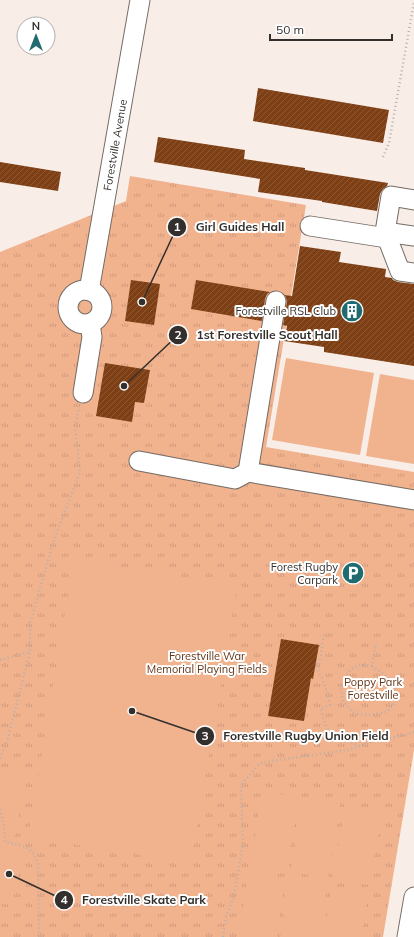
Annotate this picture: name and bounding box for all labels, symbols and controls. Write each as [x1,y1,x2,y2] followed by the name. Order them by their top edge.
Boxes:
[16,16,56,56] north arrow
[270,16,392,42] scale bar
[32,19,40,33] text: N
[276,22,304,37] text: 50 m
[100,98,130,192] street label: Forestville Avenue
[167,215,292,239] callout: Girl Guides Hall
[173,219,181,234] text: 1
[196,219,284,234] text: Girl Guides Hall
[339,298,365,324] building icon: Forestville RSL Club
[236,304,336,318] place label: Forestville RSL Club
[168,323,346,347] callout: 1st Forestville Scout Hall
[174,327,182,342] text: 2
[196,327,338,342] text: 1st Forestville Scout Hall
[271,560,338,587] place label: Forest Rugby Carpark
[340,560,366,586] parking icon: Forest Rugby Carpark
[147,649,267,676] park label: Forestville War Memorial Playing Fields
[344,675,402,702] park label: Poppy Park Forestville
[195,724,396,748] callout: Forestville Rugby Union Field
[201,728,209,743] text: 3
[223,728,389,743] text: Forestville Rugby Union Field
[54,888,214,912] callout: Forestville Skate Park
[60,892,68,907] text: 4
[82,892,206,907] text: Forestville Skate Park

